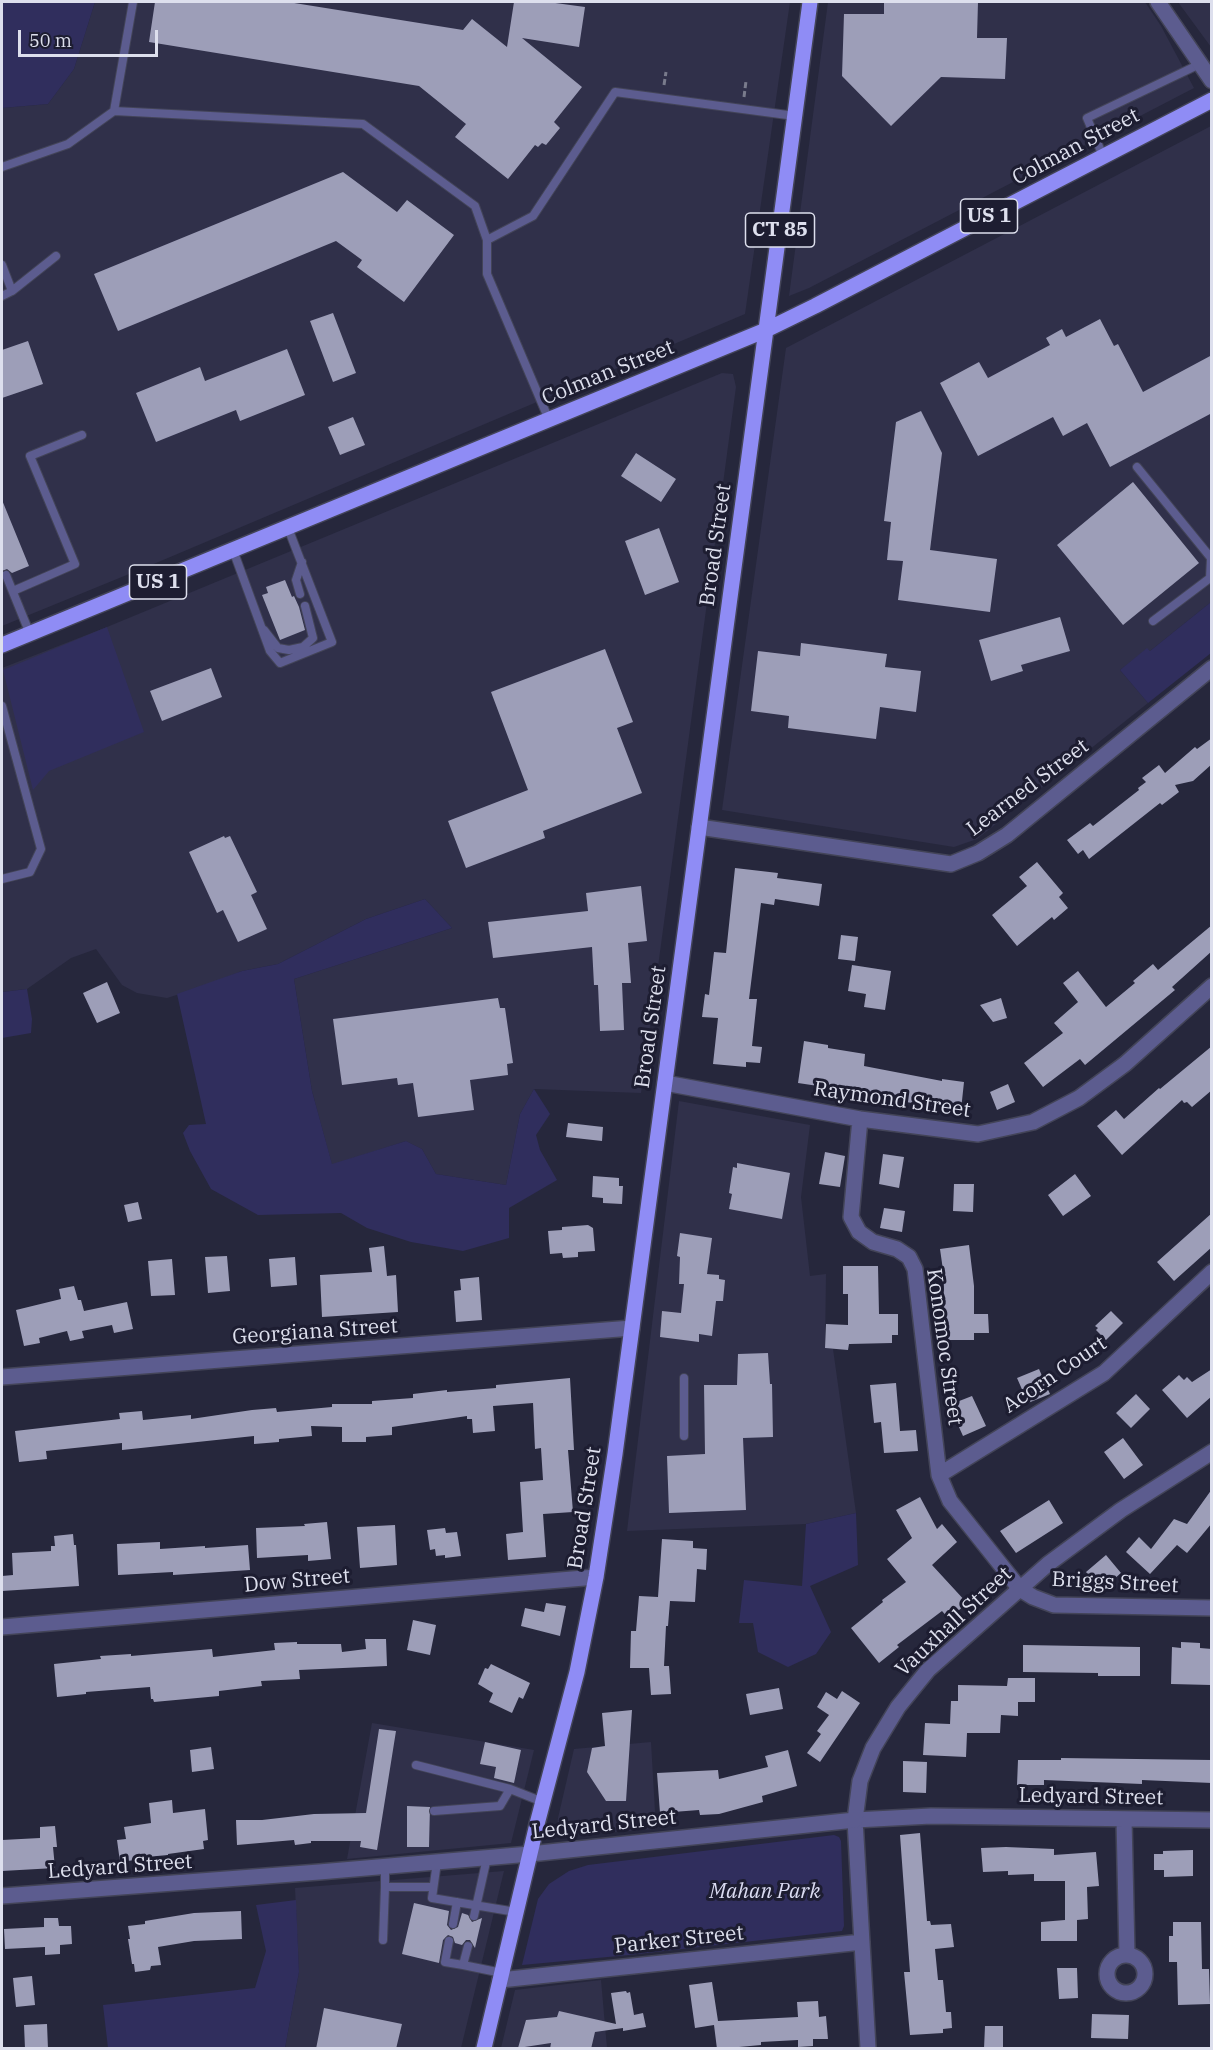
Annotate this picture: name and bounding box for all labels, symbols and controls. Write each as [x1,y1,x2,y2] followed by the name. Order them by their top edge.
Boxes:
[21,18,160,56] scale bar
[29,29,72,52] text: 50 m
[1008,103,1144,191] street label: Colman Street
[960,199,1018,233] road number: US 1
[746,213,814,247] road number: CT 85
[538,335,678,411] street label: Colman Street
[695,482,737,608] street label: Broad Street
[130,565,186,599] road number: US 1
[962,734,1094,842] street label: Learned Street
[630,964,672,1090] street label: Broad Street
[812,1076,972,1124] street label: Raymond Street
[921,1267,967,1427] street label: Konomoc Street
[231,1314,399,1350] street label: Georgiana Street
[998,1331,1112,1419] street label: Acorn Court
[563,1445,607,1571] street label: Broad Street
[891,1562,1017,1682] street label: Vauxhall Street
[243,1564,351,1598] street label: Dow Street
[1051,1567,1179,1599] street label: Briggs Street
[1018,1783,1164,1811] street label: Ledyard Street
[531,1805,677,1845] street label: Ledyard Street
[47,1849,193,1885] street label: Ledyard Street
[709,1879,821,1905] park label: Mahan Park
[613,1921,745,1959] street label: Parker Street

